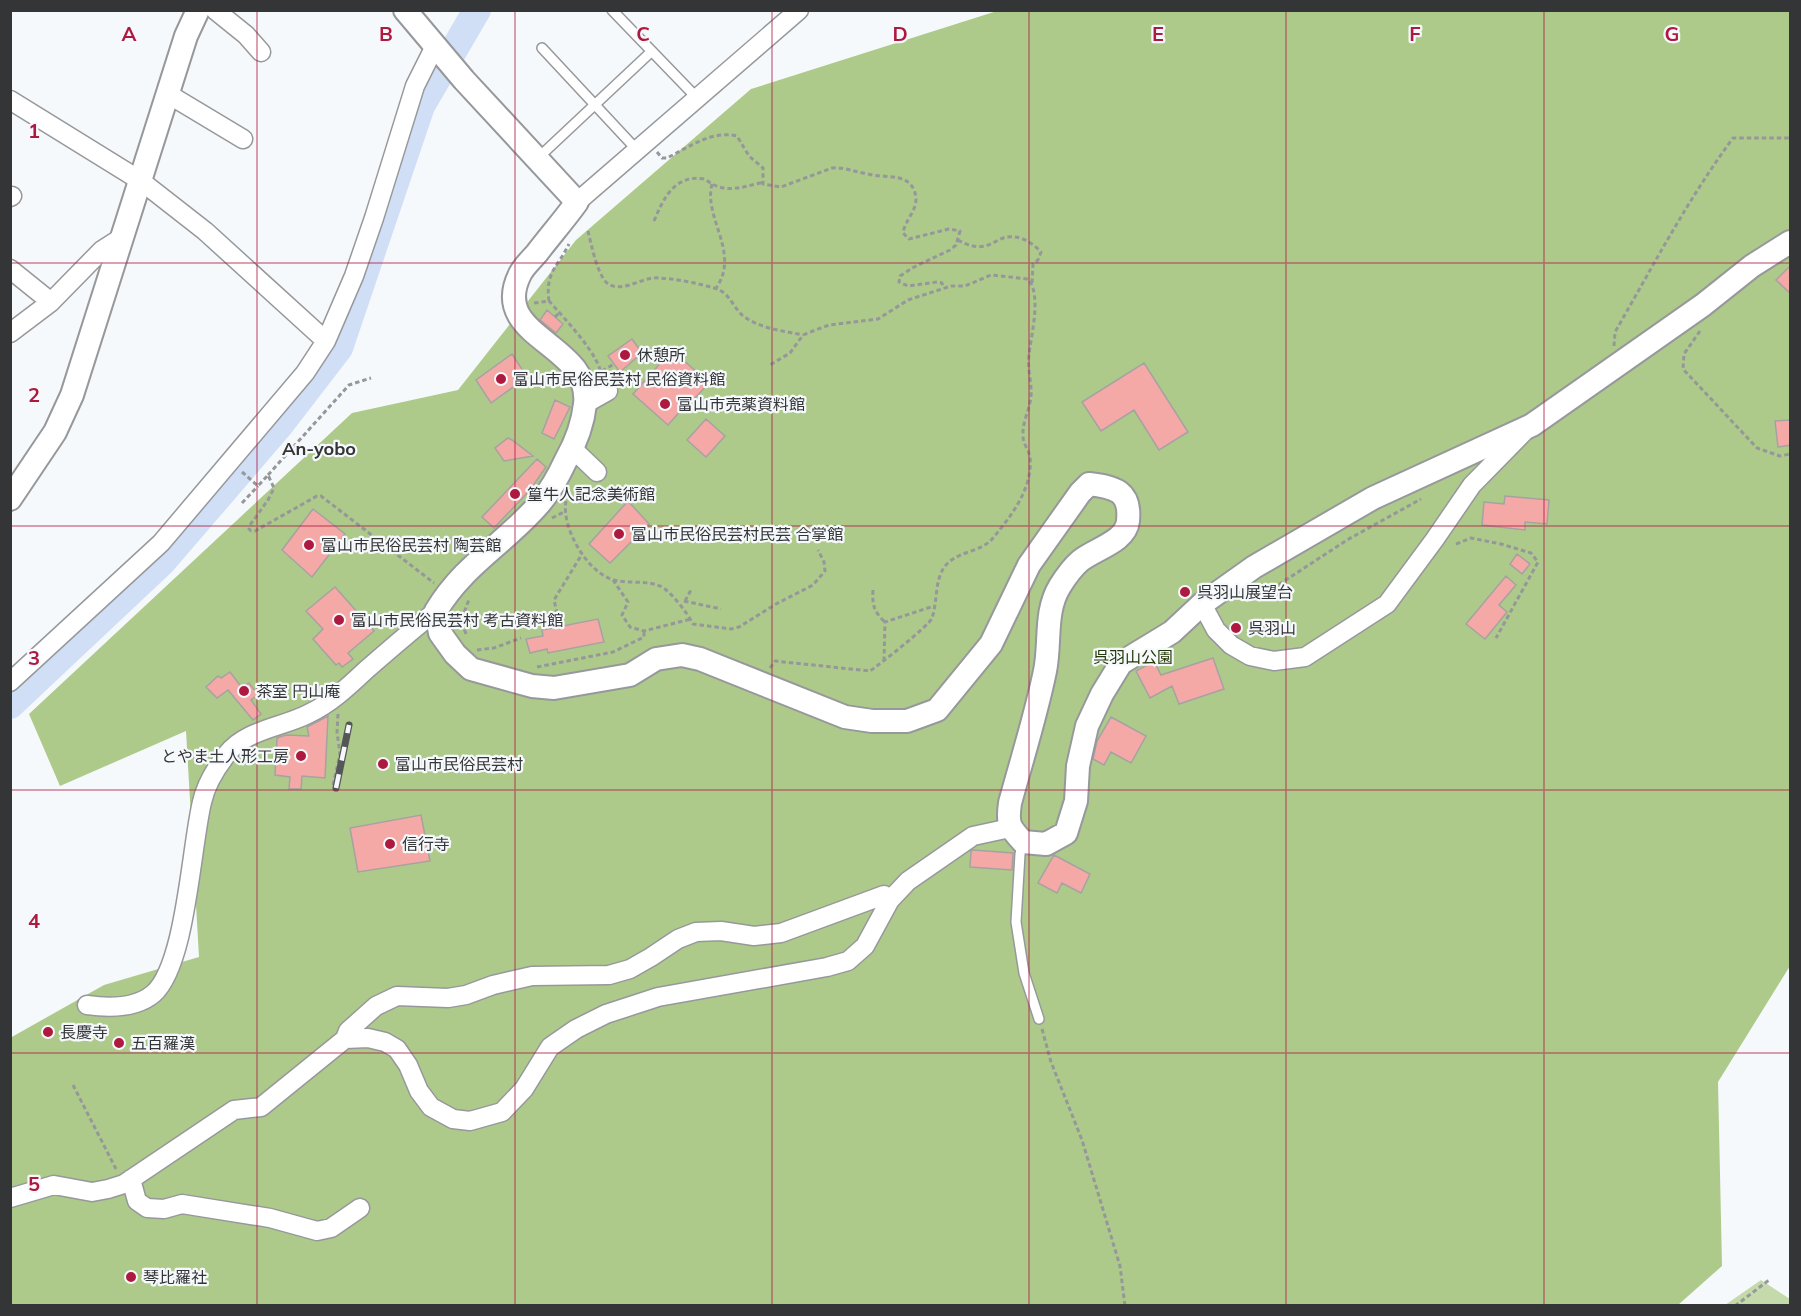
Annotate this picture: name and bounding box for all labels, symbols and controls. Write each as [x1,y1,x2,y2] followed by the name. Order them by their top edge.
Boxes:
[122,21,137,46] text: A
[379,21,393,46] text: B
[636,21,650,46] text: C
[892,21,908,46] text: D
[1152,21,1164,46] text: E
[1409,21,1421,46] text: F
[1665,21,1679,46] text: G
[28,118,40,143] text: 1
[637,345,685,365] place label: 休憩所
[618,348,632,362] marker: 休憩所
[513,369,725,389] place label: 富山市民俗民芸村 民俗資料館
[494,372,508,386] marker: 富山市民俗民芸村 民俗資料館
[28,382,40,407] text: 2
[677,394,805,414] place label: 富山市売薬資料館
[658,397,672,411] marker: 富山市売薬資料館
[282,437,356,460] district label: An-yobo
[527,484,655,504] place label: 篁牛人記念美術館
[508,487,522,501] marker: 篁牛人記念美術館
[631,524,843,544] place label: 富山市民俗民芸村民芸 合掌館
[612,527,626,541] marker: 富山市民俗民芸村民芸 合掌館
[321,535,501,555] place label: 富山市民俗民芸村 陶芸館
[302,538,316,552] marker: 富山市民俗民芸村 陶芸館
[1197,582,1293,602] place label: 呉羽山展望台
[1178,585,1192,599] marker: 呉羽山展望台
[351,610,563,630] place label: 富山市民俗民芸村 考古資料館
[332,613,346,627] marker: 富山市民俗民芸村 考古資料館
[1248,618,1296,638] place label: 呉羽山
[1229,621,1243,635] marker: 呉羽山
[28,645,40,670] text: 3
[1093,647,1173,667] park label: 呉羽山公園
[256,681,340,701] place label: 茶室 円山庵
[237,684,251,698] marker: 茶室 円山庵
[161,746,289,766] place label: とやま土人形工房
[294,749,308,763] marker: とやま土人形工房
[395,754,523,774] place label: 富山市民俗民芸村
[376,757,390,771] marker: 富山市民俗民芸村
[402,834,450,854] place label: 信行寺
[383,837,397,851] marker: 信行寺
[28,908,40,933] text: 4
[60,1022,108,1042] place label: 長慶寺
[41,1025,55,1039] marker: 長慶寺
[131,1033,195,1053] place label: 五百羅漢
[112,1036,126,1050] marker: 五百羅漢
[28,1171,40,1196] text: 5
[143,1267,207,1287] place label: 琴比羅社
[124,1270,138,1284] marker: 琴比羅社

